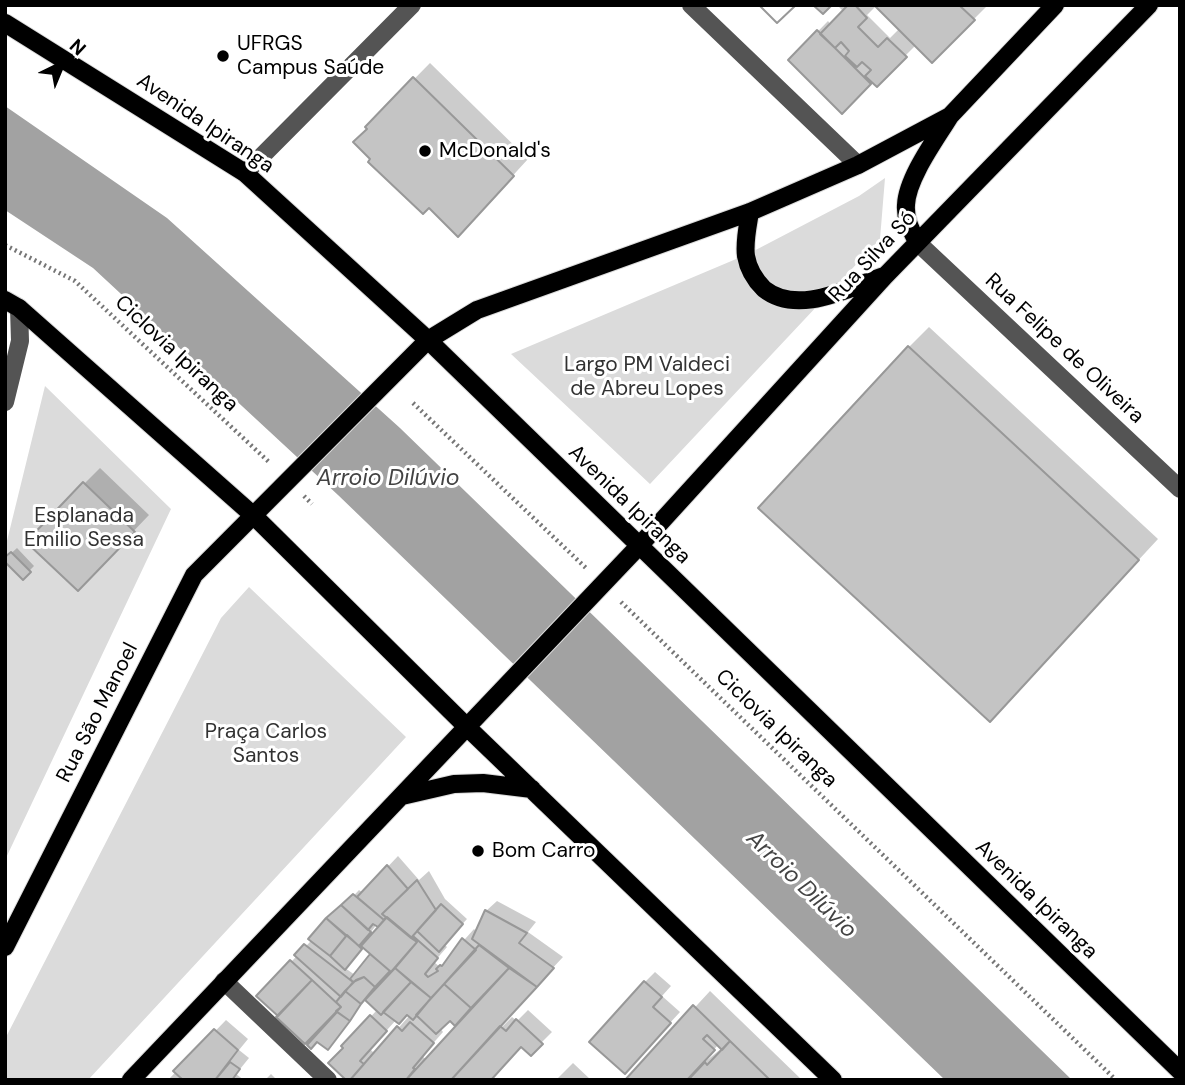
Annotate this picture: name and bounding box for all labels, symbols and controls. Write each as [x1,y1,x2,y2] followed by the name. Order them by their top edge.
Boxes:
[28,28,98,98] north arrow
[237,31,384,81] place label: UFRGS Campus Saúde
[64,33,91,61] text: N
[215,48,231,64] marker: UFRGS Campus Saúde
[132,69,278,179] street label: Avenida Ipiranga
[439,138,551,164] place label: McDonald's
[417,143,433,159] marker: McDonald's
[824,206,922,308] street label: Rua Silva Só
[979,269,1149,429] street label: Rua Felipe de Oliveira
[109,290,243,418] street label: Ciclovia Ipiranga
[564,352,730,402] park label: Largo PM Valdeci de Abreu Lopes
[563,440,695,570] street label: Avenida Ipiranga
[317,465,459,493] water label: Arroio Dilúvio
[24,503,144,553] park label: Esplanada Emilio Sessa
[52,639,144,787] street label: Rua São Manoel
[710,665,842,793] street label: Ciclovia Ipiranga
[205,719,327,769] park label: Praça Carlos Santos
[740,825,862,945] water label: Arroio Dilúvio
[970,835,1102,965] street label: Avenida Ipiranga
[492,838,595,864] place label: Bom Carro
[470,843,486,859] marker: Bom Carro

